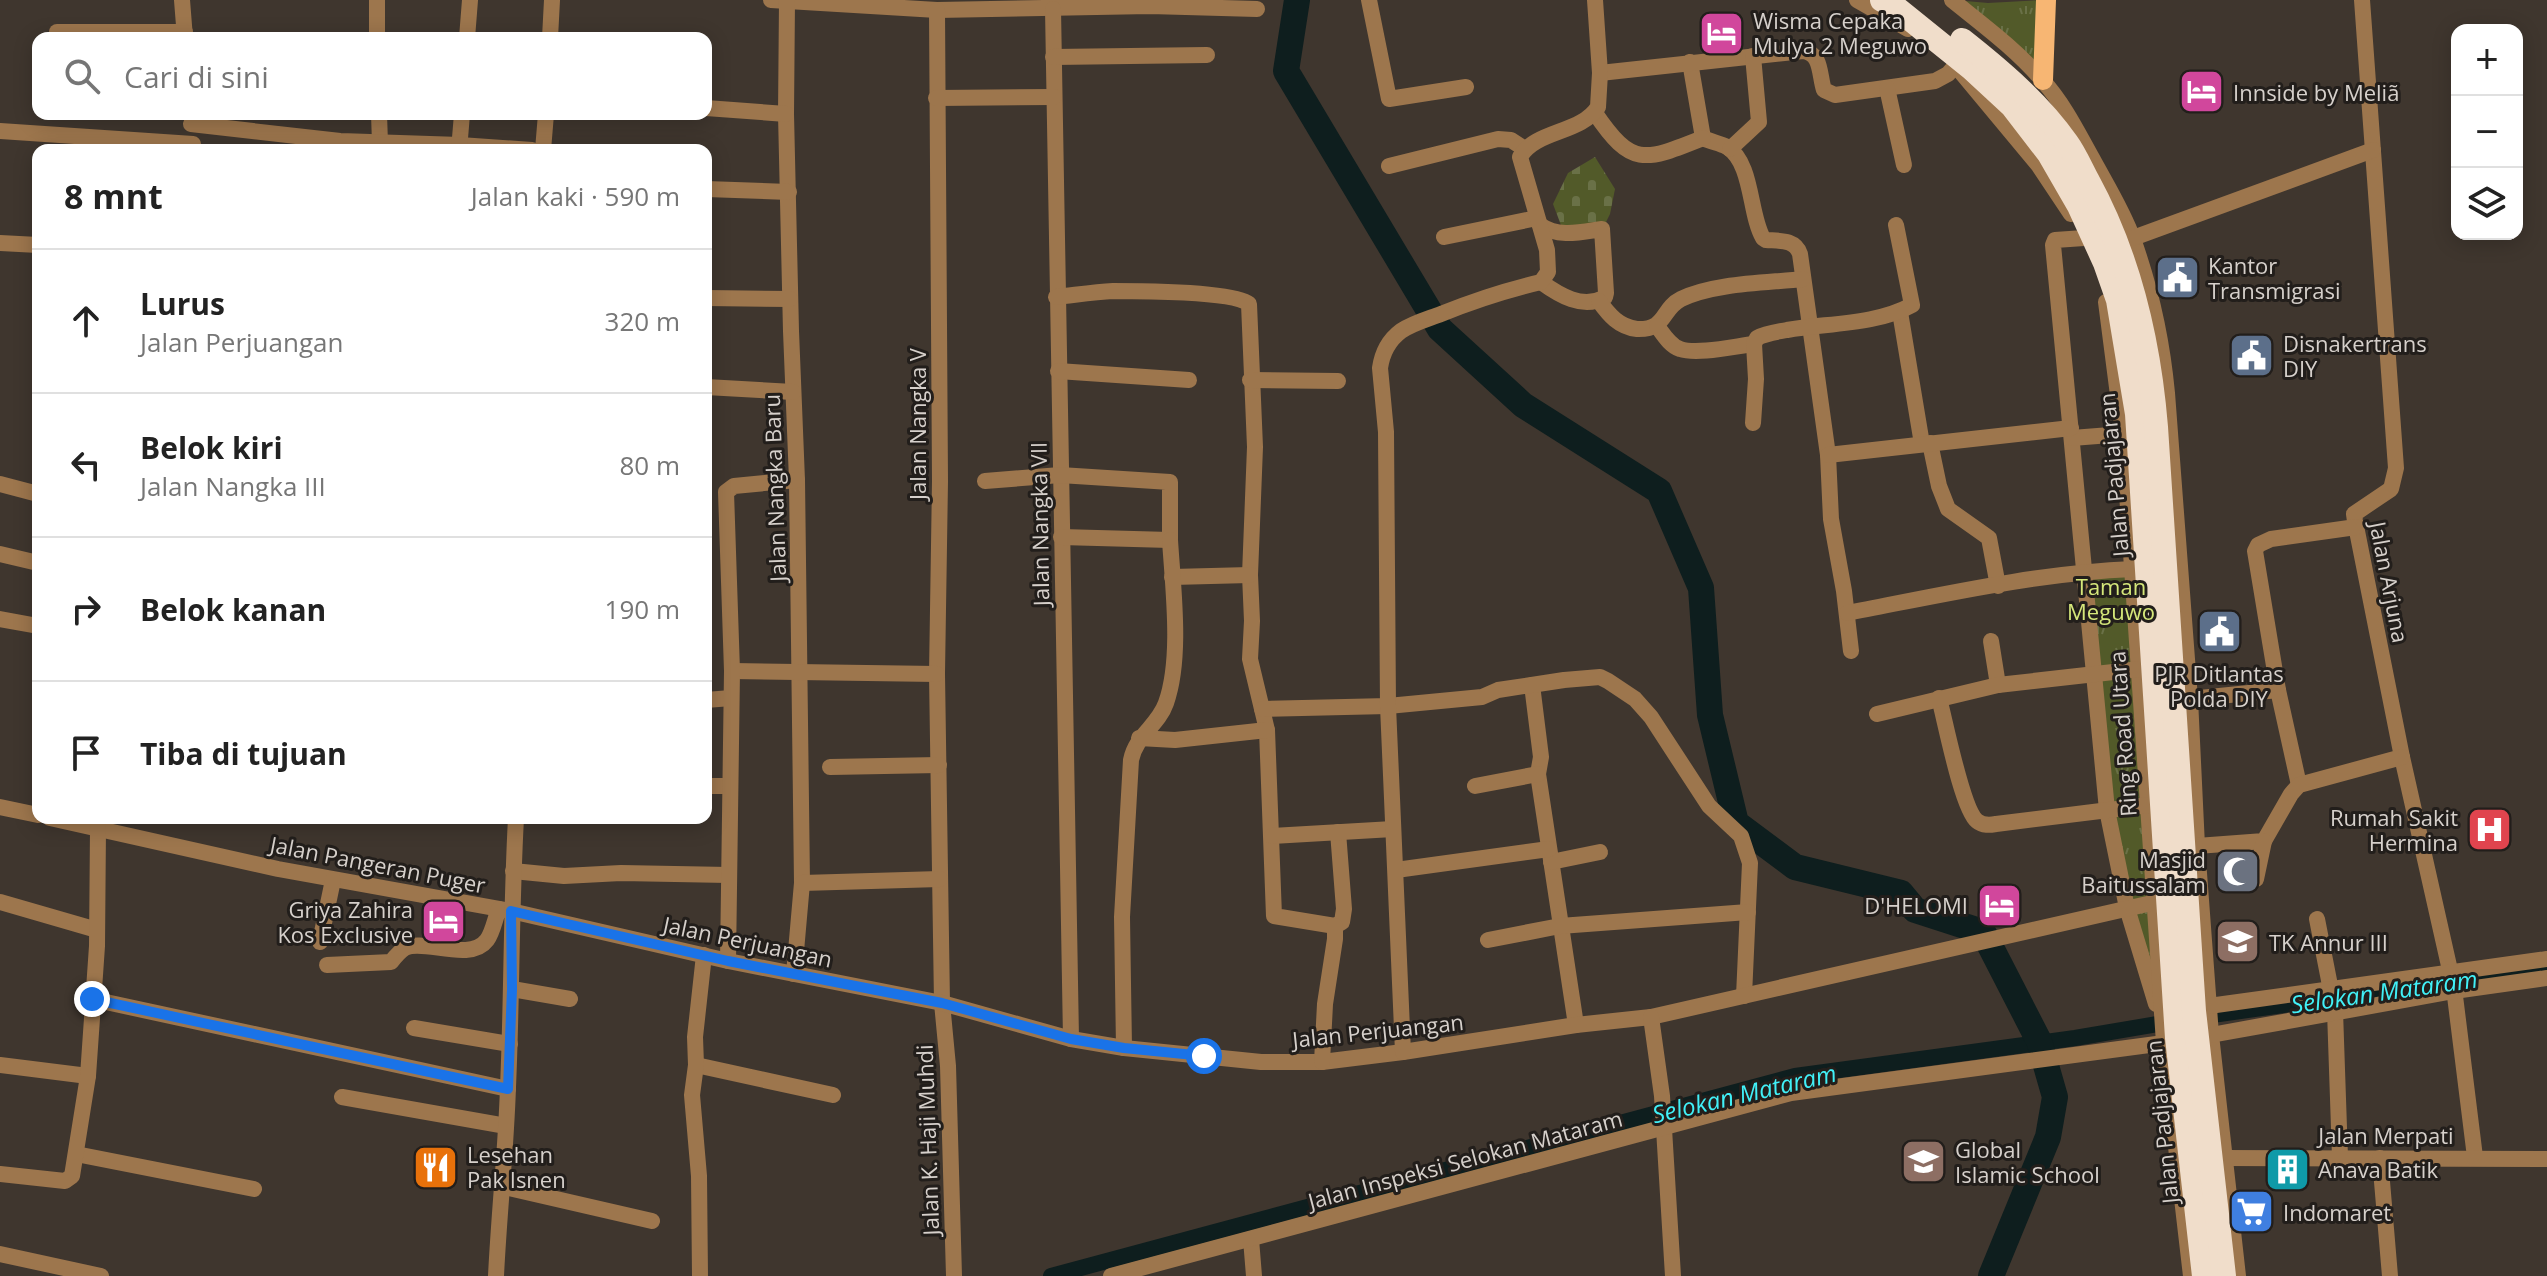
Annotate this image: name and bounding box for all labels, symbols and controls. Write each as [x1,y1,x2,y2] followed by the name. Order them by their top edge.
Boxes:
[1753,5,1927,60] place label: Wisma Cepaka Mulya 2 Meguwo
[1698,9,1746,57] hotel icon: Wisma Cepaka Mulya 2 Meguwo
[2451,24,2523,240] map controls
[2451,24,2523,96] button: +
[32,32,712,120] search box
[60,54,104,98] icon: search
[124,56,269,97] text: Cari di sini
[2178,68,2226,116] hotel icon: Innside by Meliã
[2233,77,2399,107] place label: Innside by Meliã
[2451,96,2523,168] button: −
[2451,168,2523,240] button: layers
[64,173,163,219] text: 8 mnt
[471,178,680,214] text: Jalan kaki · 590 m
[2208,250,2340,305] place label: Kantor Transmigrasi
[2153,254,2201,302] public building icon: Kantor Transmigrasi
[140,283,225,324] text: Lurus
[64,299,108,343] icon: ahead
[605,303,680,339] text: 320 m
[140,324,343,360] text: Jalan Perjuangan
[2283,328,2427,383] place label: Disnakertrans DIY
[2228,332,2276,380] public building icon: Disnakertrans DIY
[902,347,932,502] street label: Jalan Nangka V
[2091,392,2135,560] street label: Jalan Padjajaran
[756,394,792,584] street label: Jalan Nangka Baru
[140,427,283,468] text: Belok kiri
[1023,442,1055,608] street label: Jalan Nangka VII
[64,443,108,487] icon: left
[619,447,680,483] text: 80 m
[140,468,326,504] text: Jalan Nangka III
[2363,517,2416,645] street label: Jalan Arjuna
[2067,571,2155,626] park label: Taman Meguwo
[64,587,108,631] icon: right
[140,589,326,630] text: Belok kanan
[605,591,680,627] text: 190 m
[2195,608,2243,656] public building icon: PJR Ditlantas Polda DIY
[2101,650,2143,818] street label: Ring Road Utara
[2154,658,2284,713] place label: PJR Ditlantas Polda DIY
[64,731,108,775] icon: arrive
[140,733,347,774] text: Tiba di tujuan
[2330,802,2458,857] place label: Rumah Sakit Hermina
[2465,806,2513,854] hospital icon: Rumah Sakit Hermina
[266,828,488,900] street label: Jalan Pangeran Puger
[2081,844,2206,899] place label: Masjid Baitussalam
[2213,848,2261,896] mosque icon: Masjid Baitussalam
[1975,881,2023,929] hotel icon: D'HELOMI
[1864,890,1968,920] place label: D'HELOMI
[277,894,413,949] place label: Griya Zahira Kos Exclusive
[420,898,468,946] hotel icon: Griya Zahira Kos Exclusive
[659,908,835,974] street label: Jalan Perjuangan
[2214,918,2262,966] school or university icon: TK Annur III
[2269,927,2388,957] place label: TK Annur III
[2289,962,2479,1020] water label: Selokan Mataram
[74,981,110,1017] route end
[1289,1006,1465,1054] street label: Jalan Perjuangan
[1186,1038,1222,1074] route start
[2137,1039,2185,1207] street label: Jalan Padjajaran
[909,1044,945,1238] street label: Jalan K. Haji Muhdi
[1649,1056,1839,1130] water label: Selokan Mataram
[1303,1103,1625,1216] street label: Jalan Inspeksi Selokan Mataram
[2316,1120,2454,1150] street label: Jalan Merpati
[1955,1134,2100,1189] place label: Global Islamic School
[1900,1138,1948,1186] school or university icon: Global Islamic School
[467,1139,566,1194] place label: Lesehan Pak Isnen
[412,1143,460,1191] restaurant icon: Lesehan Pak Isnen
[2263,1145,2311,1193] building icon: Anava Batik
[2318,1154,2438,1184] place label: Anava Batik
[2228,1188,2276,1236] supermarket icon: Indomaret
[2283,1197,2391,1227] place label: Indomaret

